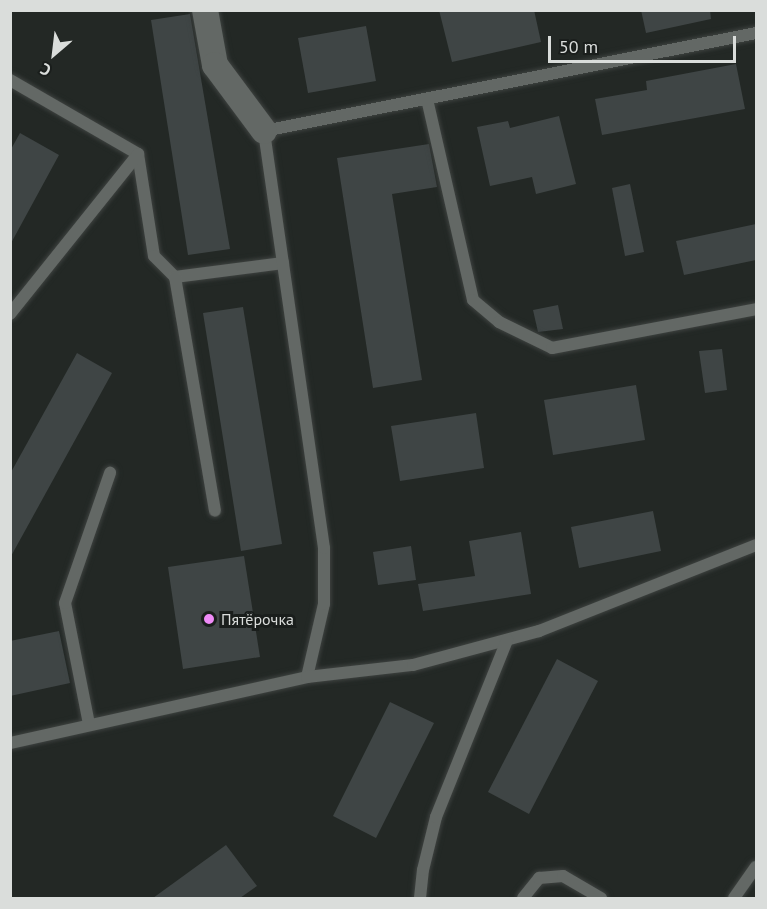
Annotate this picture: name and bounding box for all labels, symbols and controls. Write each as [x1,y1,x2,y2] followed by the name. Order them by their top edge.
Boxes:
[24,24,84,84] north arrow
[551,24,738,62] scale bar
[559,35,598,58] text: 50 m
[37,59,54,81] text: С
[221,609,294,629] place label: Пятёрочка
[202,612,216,626] marker: Пятёрочка

